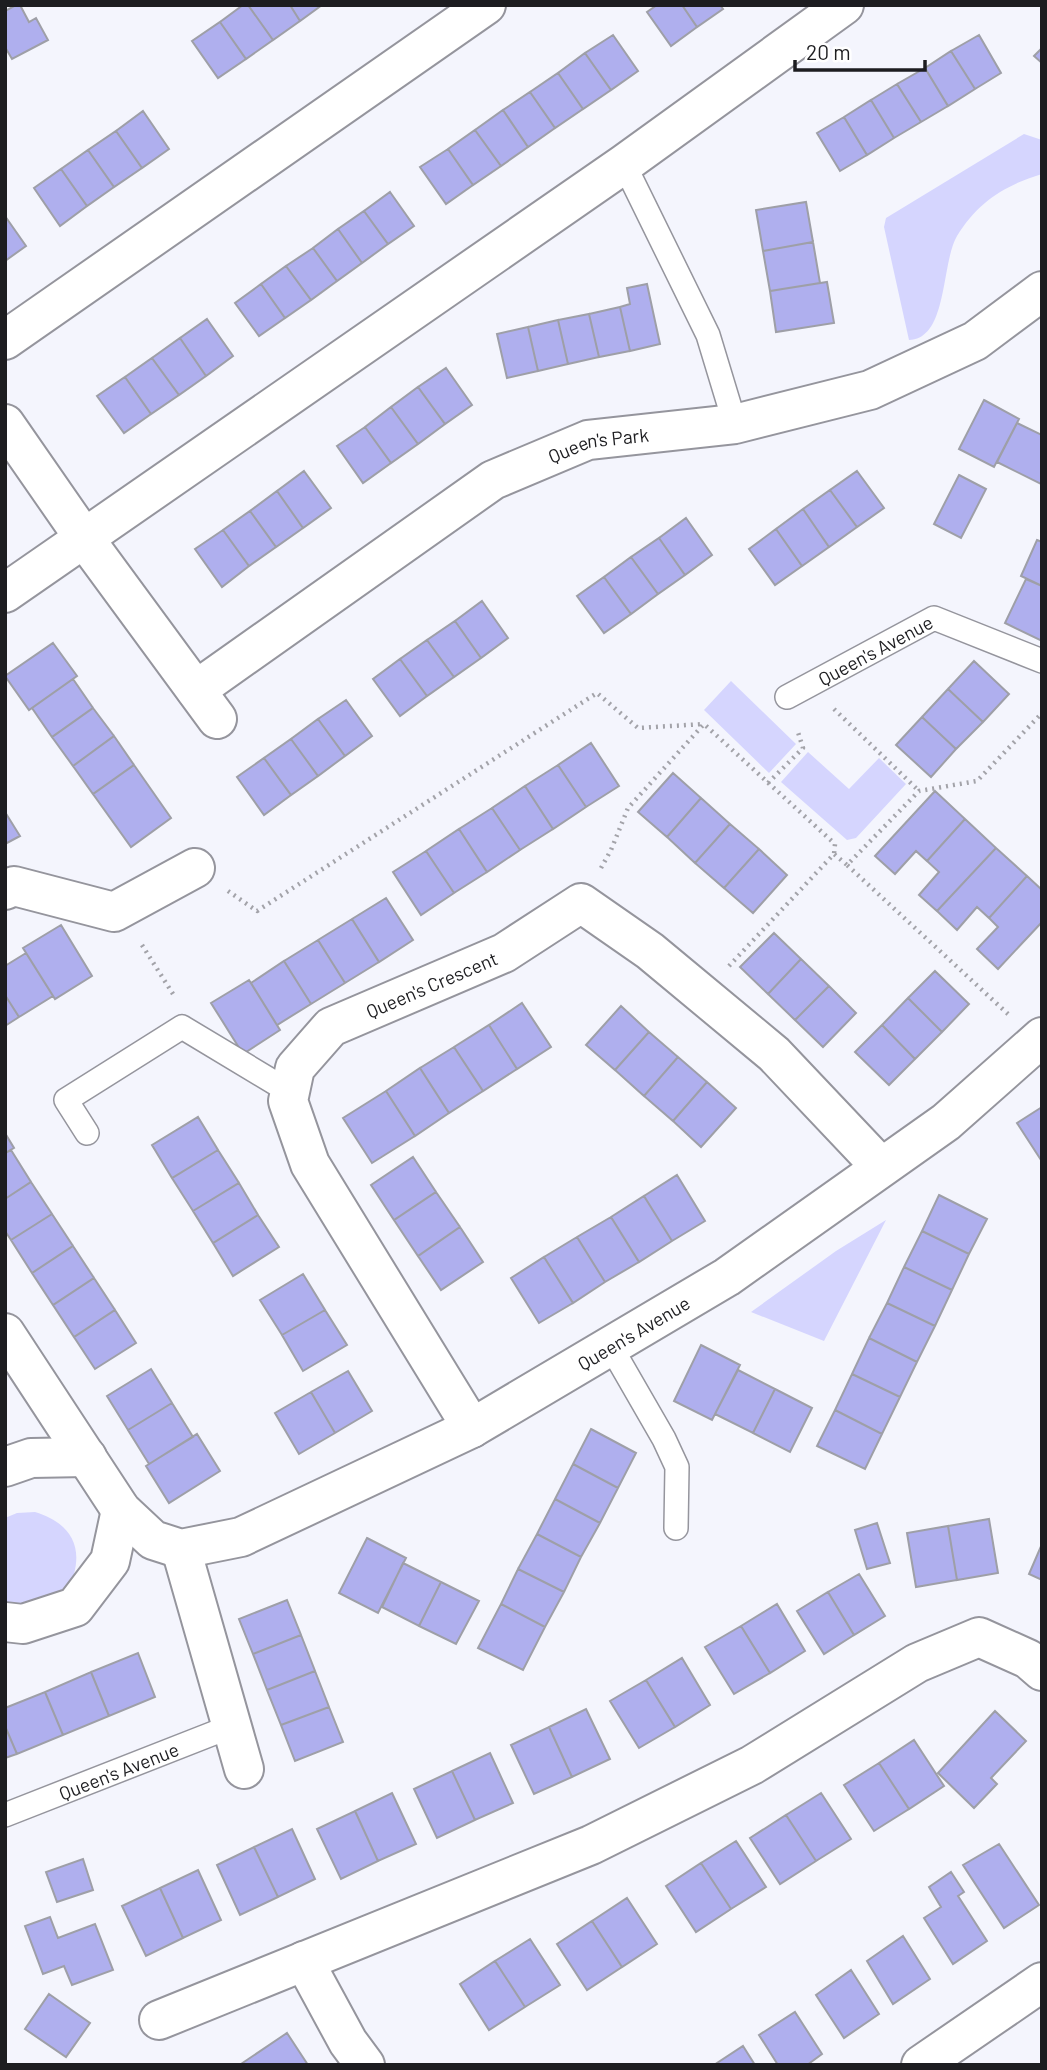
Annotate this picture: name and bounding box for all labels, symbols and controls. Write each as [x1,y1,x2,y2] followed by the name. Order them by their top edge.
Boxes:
[795,28,925,72] scale bar
[806,39,851,64] text: 20 m
[544,422,650,467] street label: Queen's Park
[814,610,936,690] street label: Queen's Avenue
[362,946,501,1022] street label: Queen's Crescent
[573,1290,694,1375] street label: Queen's Avenue
[55,1737,182,1804] street label: Queen's Avenue

